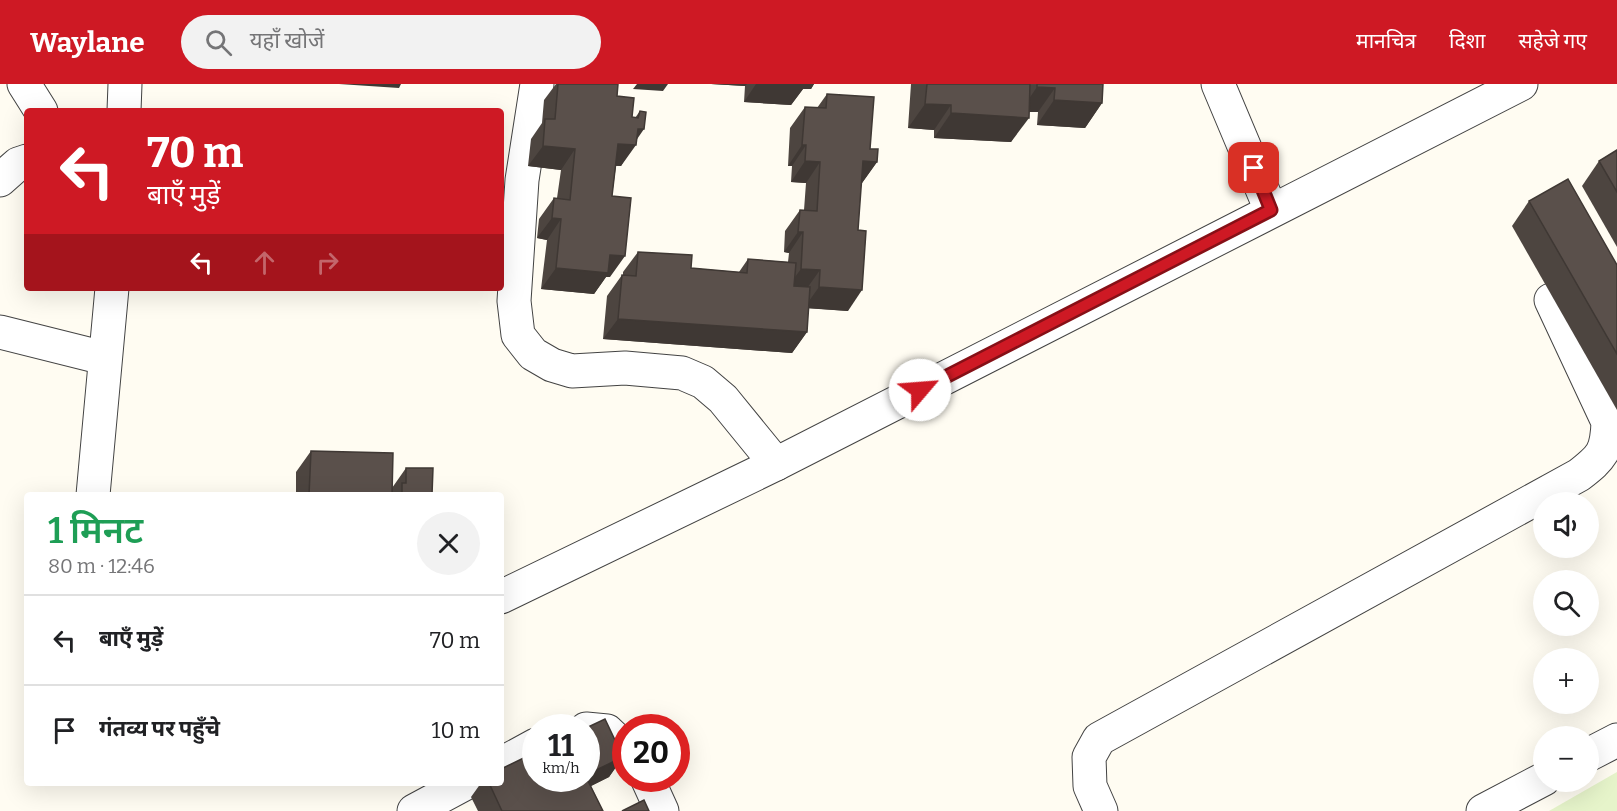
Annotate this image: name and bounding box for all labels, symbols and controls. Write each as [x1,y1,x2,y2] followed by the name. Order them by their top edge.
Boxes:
[181,15,601,69] search box
[30,26,145,59] text: Waylane
[202,26,235,59] icon: search
[250,27,324,54] text: यहाँ खोजें
[1356,28,1416,54] text: मानचित्र
[1449,28,1485,54] text: दिशा
[1518,28,1587,54] text: सहेजे गए
[147,128,243,178] text: 70 m
[48,132,126,210] icon: left
[1228,142,1279,193] pin
[1237,151,1270,184] icon: arrive
[147,179,220,211] text: बाएँ मुड़ें
[185,246,218,279] icon: left
[248,246,281,279] icon: ahead
[311,246,344,279] icon: right
[888,358,952,422] position arrow
[1533,492,1599,792] map controls
[1533,492,1599,558] button: sound
[48,509,143,553] text: 1 मिनट
[417,512,480,575] button: close
[48,554,155,578] text: 80 m · 12:46
[1533,570,1599,636] button: search
[48,624,81,657] icon: left
[99,625,163,652] text: बाएँ मुड़ें
[430,627,480,654] text: 70 m
[1533,648,1599,714] button: +
[48,714,81,747] icon: arrive
[612,714,690,792] speed limit sign: 20
[99,715,220,742] text: गंतव्य पर पहुँचे
[432,717,480,744] text: 10 m
[1533,726,1599,792] button: −
[548,728,574,764] text: 11
[542,759,580,777] text: km/h

